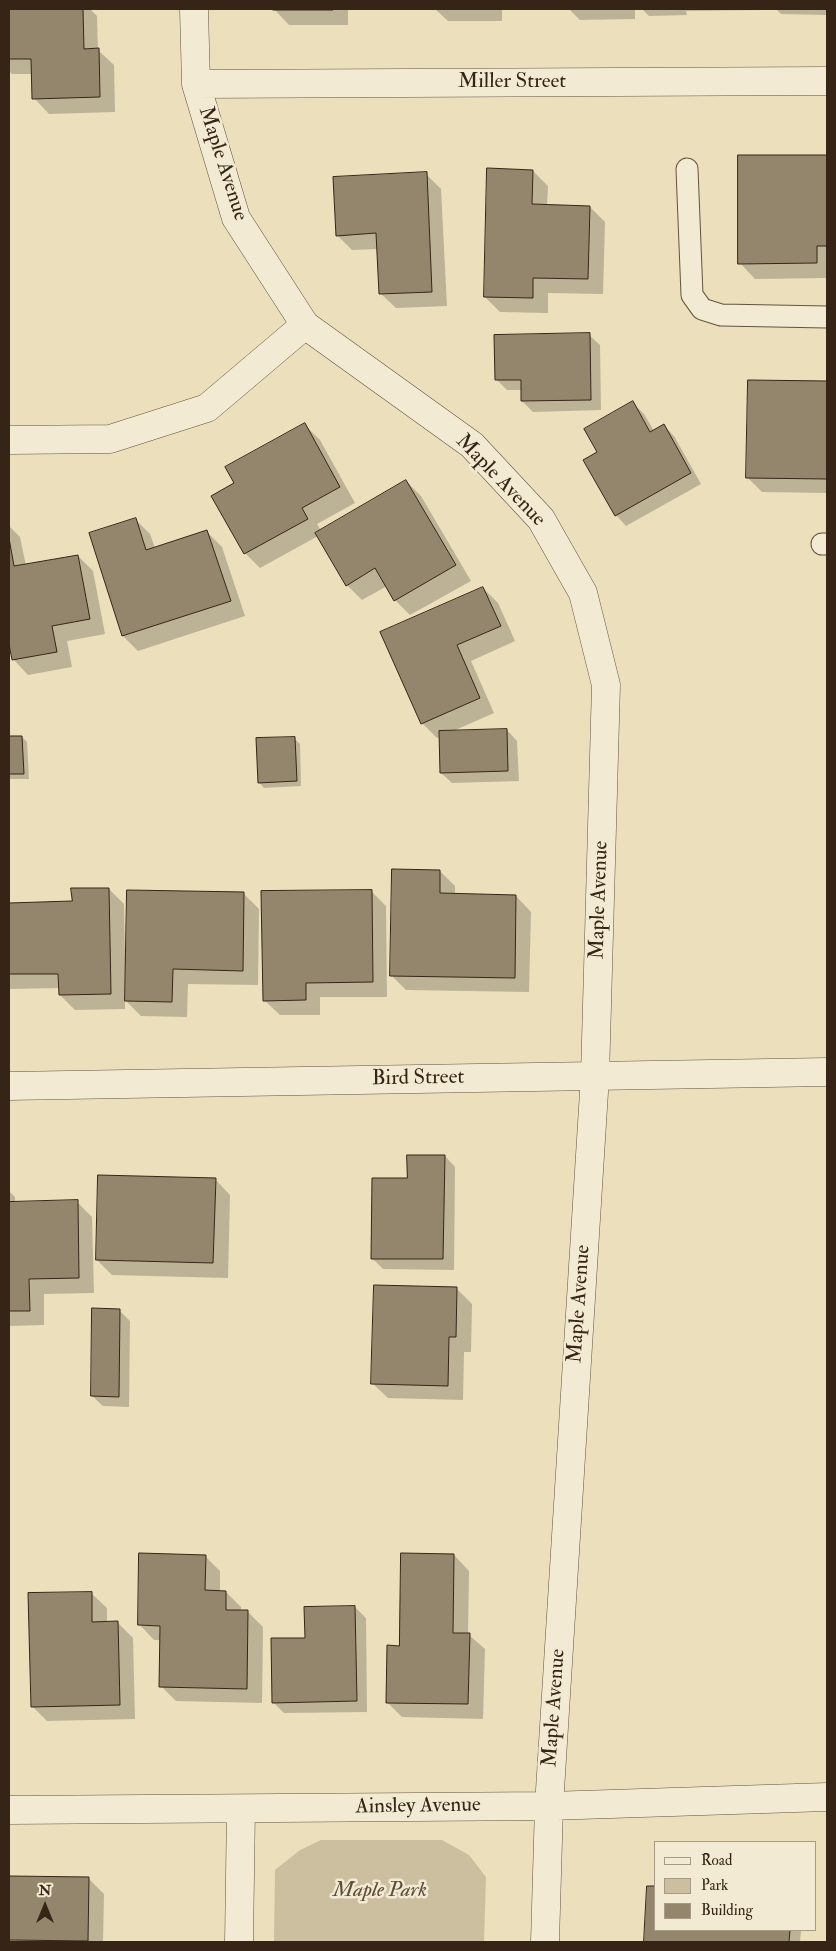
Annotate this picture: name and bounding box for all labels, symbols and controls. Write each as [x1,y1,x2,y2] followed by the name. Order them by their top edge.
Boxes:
[458,69,566,95] street label: Miller Street
[192,104,252,224] street label: Maple Avenue
[450,430,550,532] street label: Maple Avenue
[585,840,615,960] street label: Maple Avenue
[372,1066,464,1092] street label: Bird Street
[563,1244,597,1364] street label: Maple Avenue
[538,1648,572,1768] street label: Maple Avenue
[355,1793,481,1821] street label: Ainsley Avenue
[654,1841,816,1931] legend
[701,1851,732,1870] text: Road
[701,1876,728,1895] text: Park
[333,1878,427,1904] park label: Maple Park
[20,1881,70,1931] north arrow
[39,1882,51,1899] text: N
[701,1901,753,1920] text: Building

